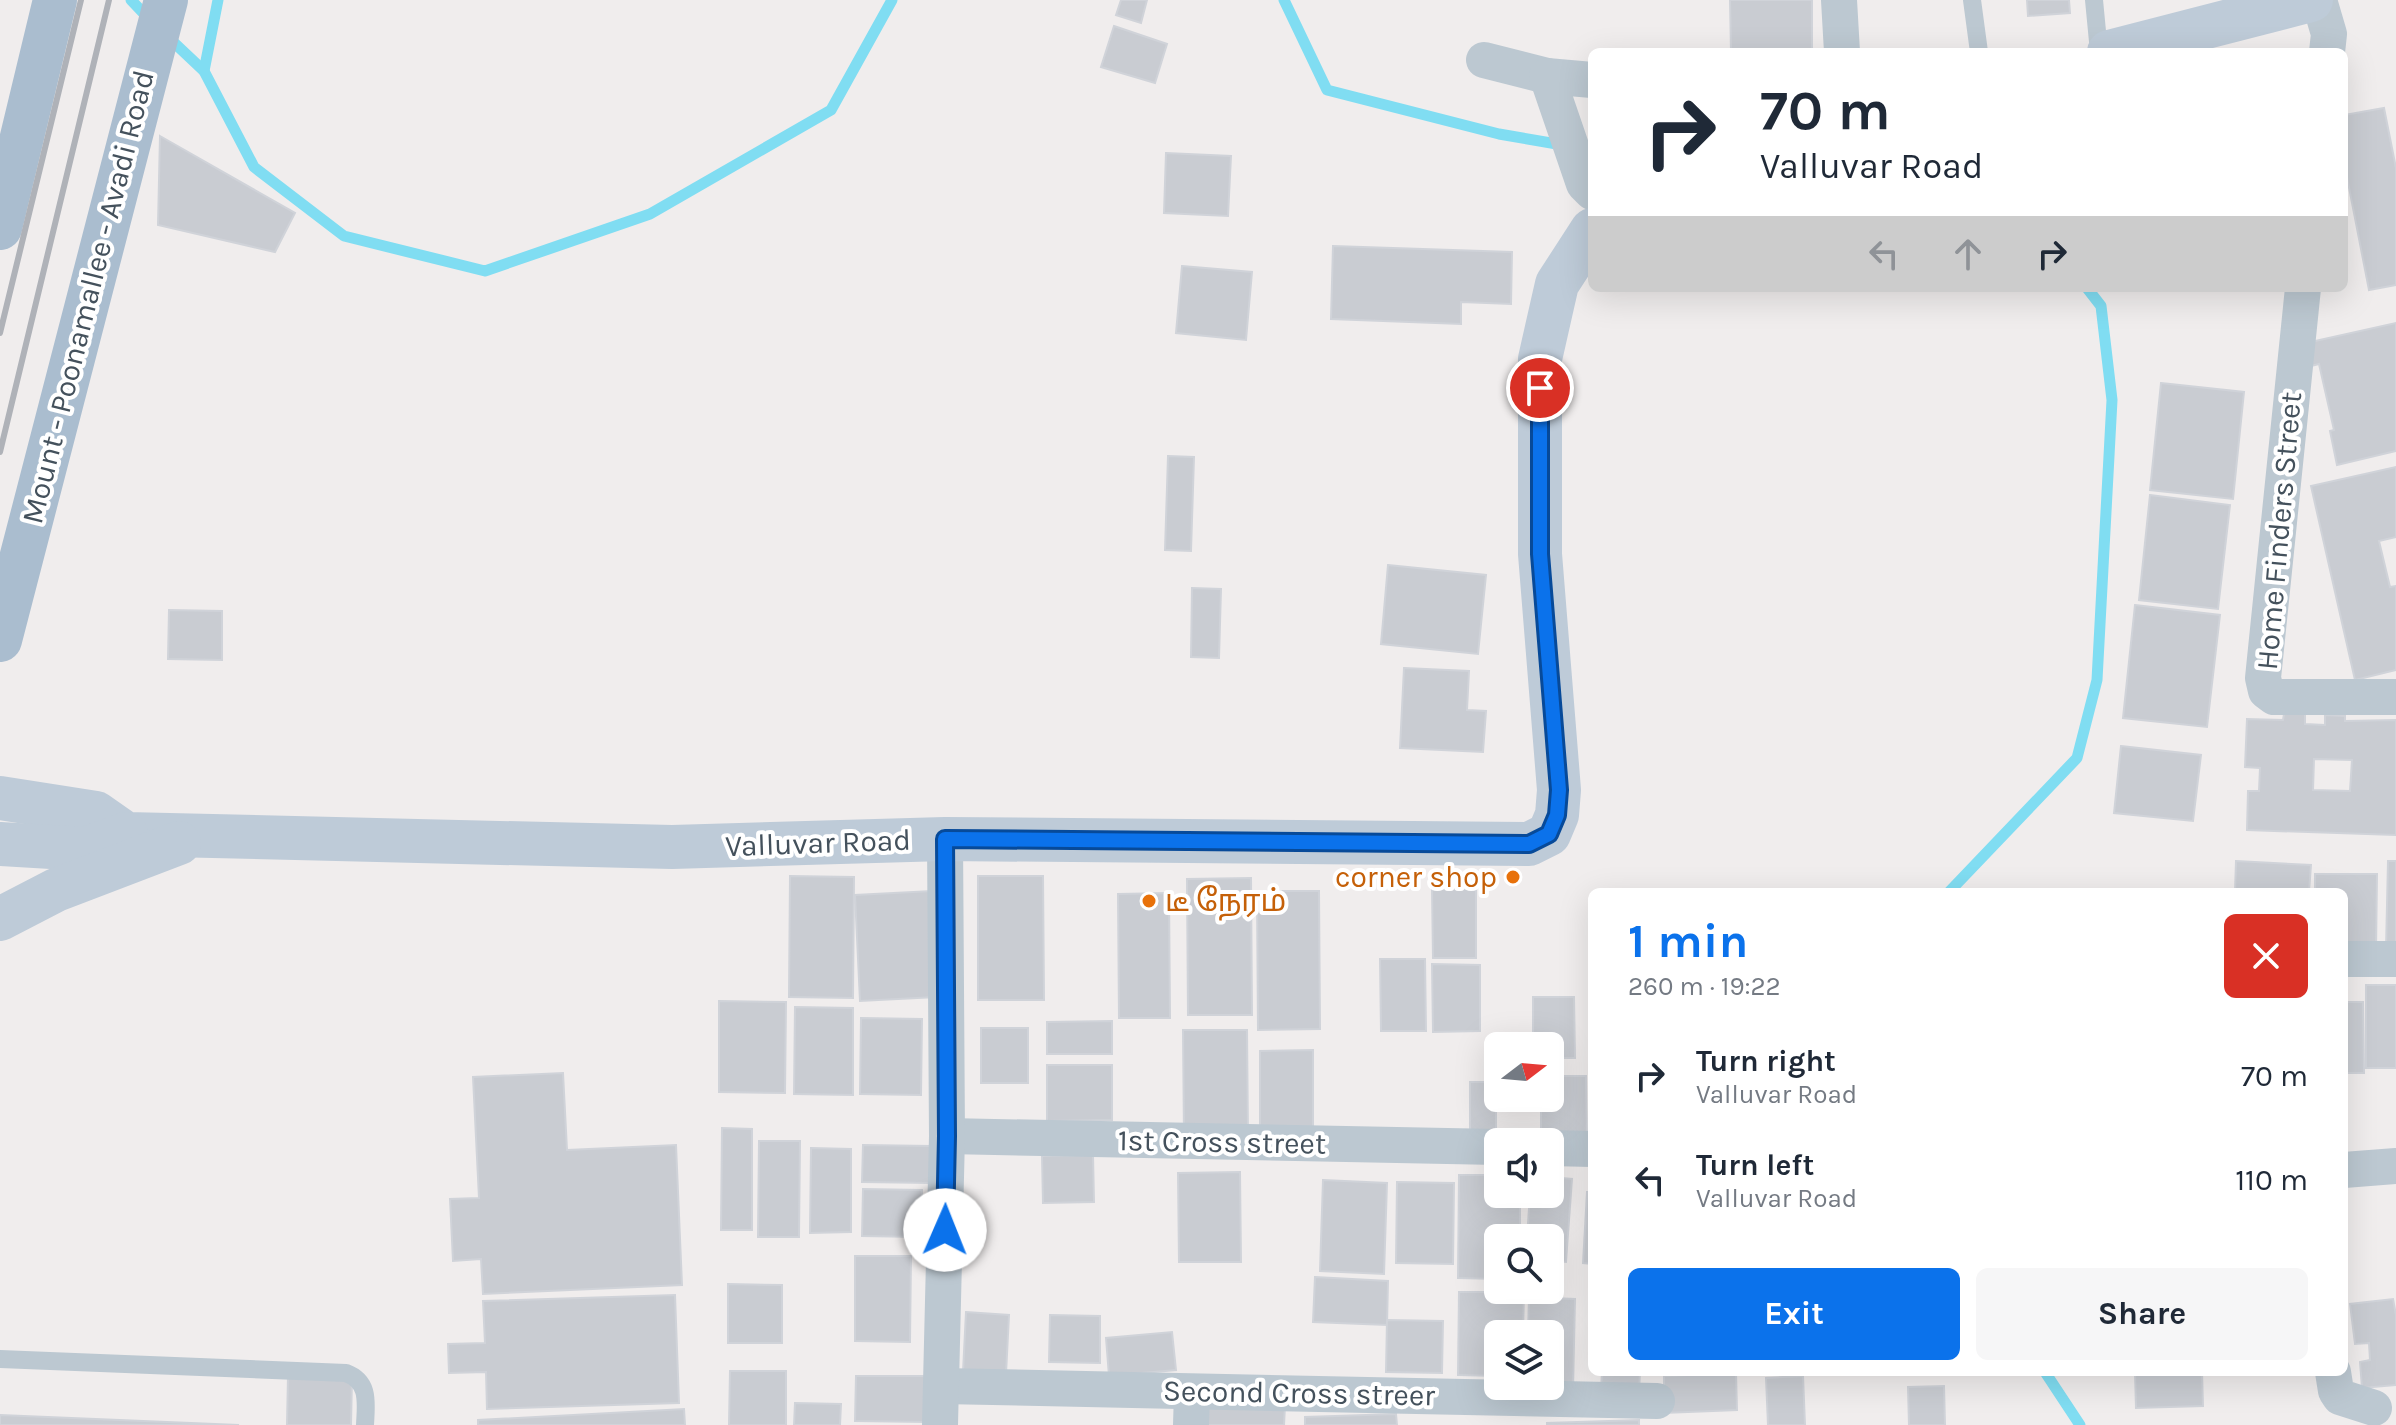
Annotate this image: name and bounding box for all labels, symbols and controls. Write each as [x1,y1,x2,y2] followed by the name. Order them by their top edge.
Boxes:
[14,67,162,527] street label: Mount - Poonamallee - Avadi Road
[1760,78,1891,143] text: 70 m
[1628,80,1732,184] icon: right
[1760,145,1983,187] text: Valluvar Road
[1862,232,1906,276] icon: left
[1946,232,1990,276] icon: ahead
[2030,232,2074,276] icon: right
[1506,354,1574,422] pin
[1518,366,1562,410] icon: arrive
[2249,390,2309,672] street label: Home Finders Street
[724,822,912,864] street label: Valluvar Road
[1335,859,1497,895] place label: corner shop
[1504,868,1522,886] marker: corner shop
[1165,883,1286,921] place label: டீ நேரம்
[1140,892,1158,910] marker: டீ நேரம்
[1628,913,1748,969] text: 1 min
[2224,914,2308,998] button: close
[1628,971,1781,1002] text: 260 m · 19:22
[1484,1032,1564,1112] north arrow
[1484,1032,1564,1400] map controls
[1696,1043,1836,1079] text: Turn right
[1628,1054,1672,1098] icon: right
[2241,1058,2308,1094] text: 70 m
[1696,1079,1857,1110] text: Valluvar Road
[1118,1122,1326,1162] street label: 1st Cross street
[1484,1128,1564,1208] button: sound
[1696,1147,1814,1183] text: Turn left
[1628,1158,1672,1202] icon: left
[2235,1162,2308,1198] text: 110 m
[1696,1183,1857,1214] text: Valluvar Road
[903,1188,987,1272] position arrow
[1484,1224,1564,1304] button: search
[1628,1268,1960,1360] button: Exit
[1976,1268,2308,1360] button: Share
[1484,1320,1564,1400] button: layers
[1163,1373,1436,1413] street label: Second Cross streer

